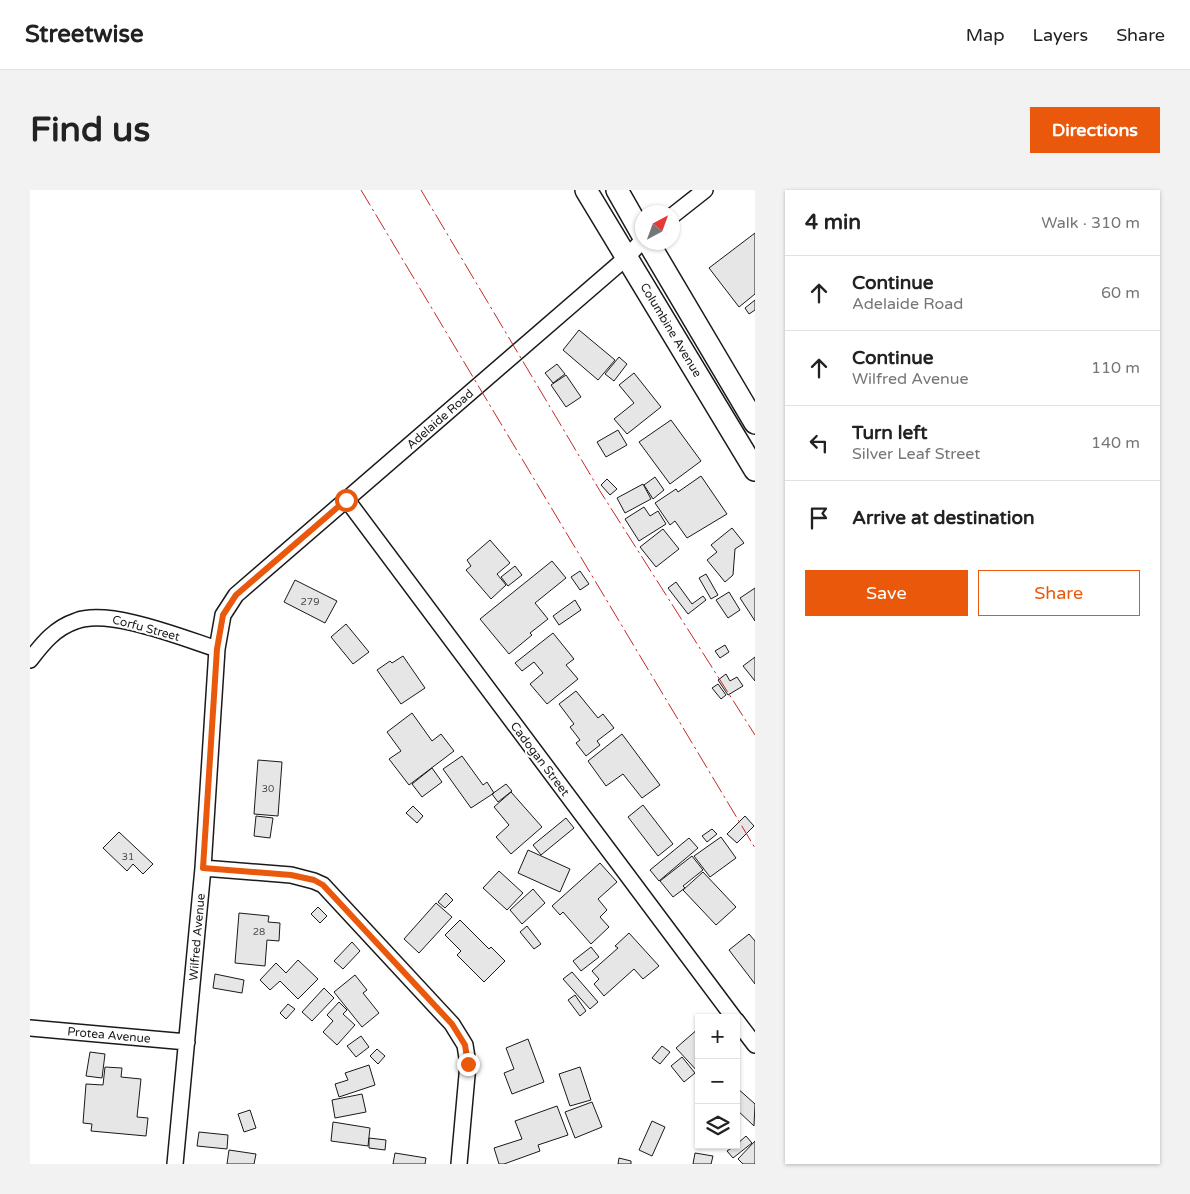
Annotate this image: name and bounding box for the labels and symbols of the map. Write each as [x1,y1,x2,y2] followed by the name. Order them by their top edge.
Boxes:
[635,205,680,250] north arrow
[637,280,705,380] street label: Columbine Avenue
[404,386,476,452] street label: Adelaide Road
[335,489,358,512] route start
[301,596,319,608] house number: 279
[111,612,182,644] street label: Corfu Street
[508,719,573,799] street label: Cadogan Street
[262,783,274,795] house number: 30
[122,851,134,863] house number: 31
[186,893,208,981] street label: Wilfred Avenue
[253,926,265,938] house number: 28
[67,1024,152,1046] street label: Protea Avenue
[457,1053,480,1076] route end

